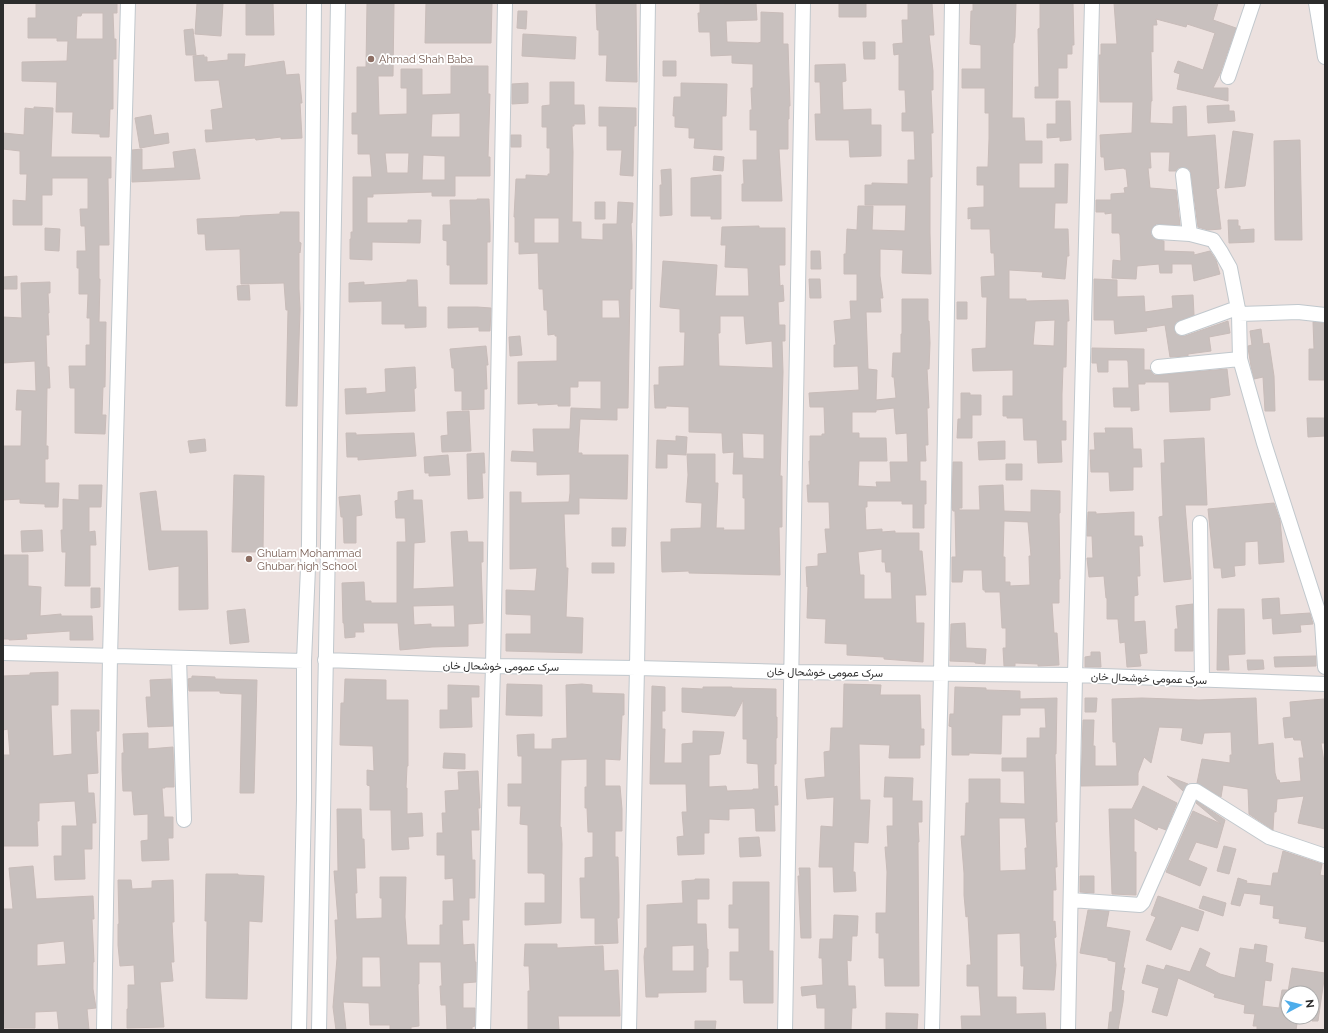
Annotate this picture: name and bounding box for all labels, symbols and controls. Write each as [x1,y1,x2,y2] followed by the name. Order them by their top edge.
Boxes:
[379,53,473,66] place label: Ahmad Shah Baba
[366,54,376,64] marker: Ahmad Shah Baba
[257,547,361,573] place label: Ghulam Mohammad Ghubar high School
[244,554,254,564] marker: Ghulam Mohammad Ghubar high School
[443,659,559,674] street label: سرک عمومی خوشحال خان
[767,665,883,680] street label: سرک عمومی خوشحال خان
[1091,670,1208,687] street label: سرک عمومی خوشحال خان
[1280,985,1320,1025] north arrow
[1302,999,1316,1009] text: N

